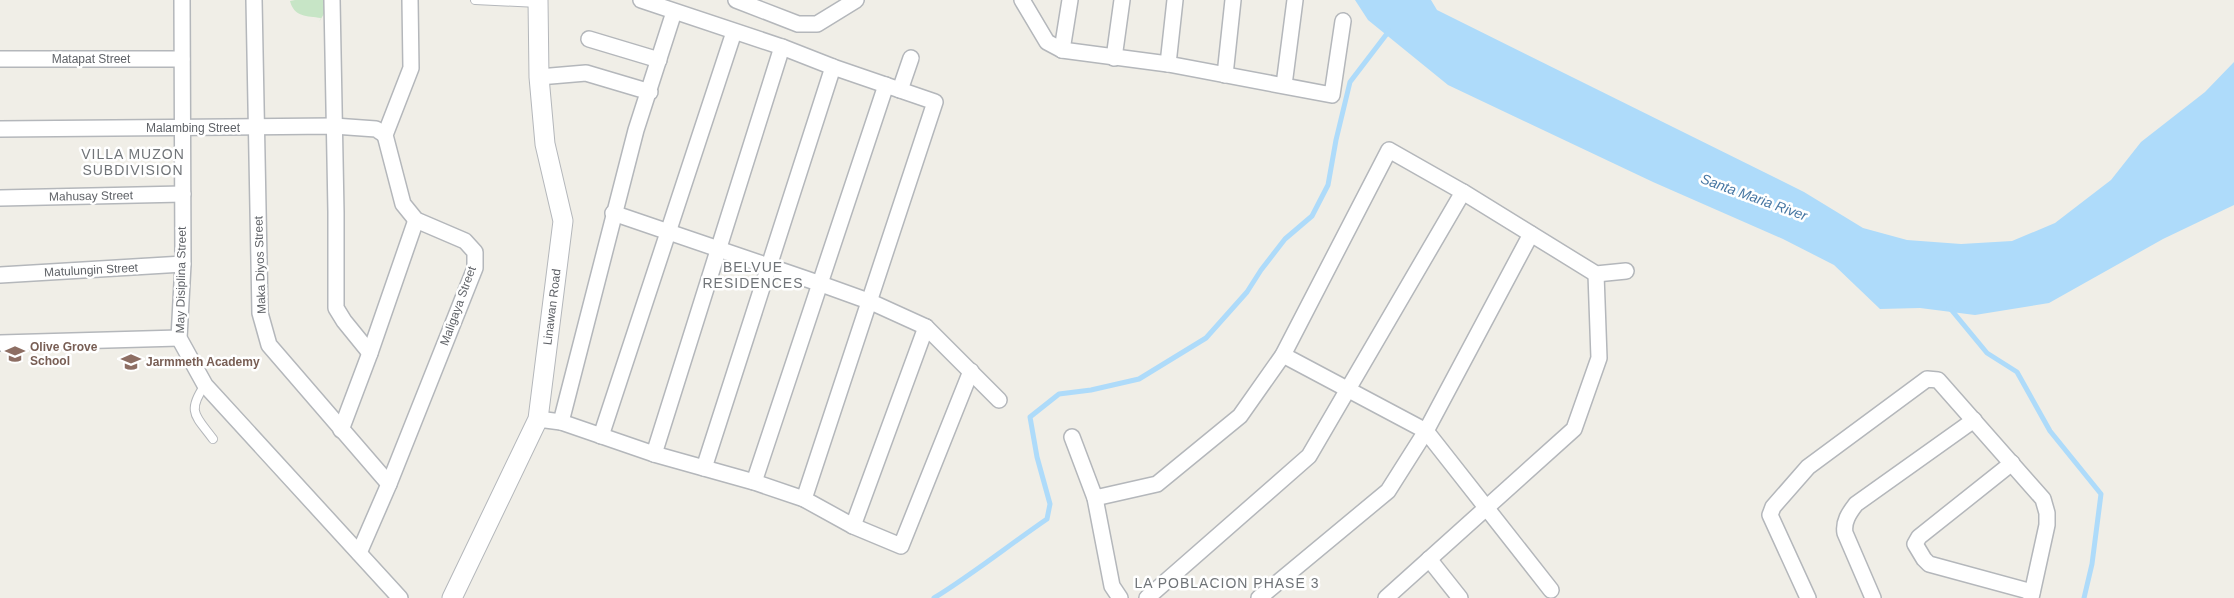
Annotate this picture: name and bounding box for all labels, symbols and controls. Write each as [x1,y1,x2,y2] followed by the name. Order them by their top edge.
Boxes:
[52,52,131,66] street label: Matapat Street
[146,121,241,135] street label: Malambing Street
[81,146,185,178] district label: VILLA MUZON SUBDIVISION
[1699,170,1811,224] water label: Santa Maria River
[49,188,134,204] street label: Mahusay Street
[251,215,269,314] street label: Maka Diyos Street
[173,226,189,333] street label: May Disiplina Street
[702,259,804,291] district label: BELVUE RESIDENCES
[44,261,139,279] street label: Matulungin Street
[437,264,479,348] street label: Maligaya Street
[540,268,564,346] street label: Linawan Road
[30,340,98,368] place label: Olive Grove School
[4,343,26,365] school or university icon: Olive Grove School
[120,351,142,373] school or university icon: Jarmmeth Academy
[146,355,260,369] place label: Jarmmeth Academy
[1135,575,1319,591] district label: LA POBLACION PHASE 3

